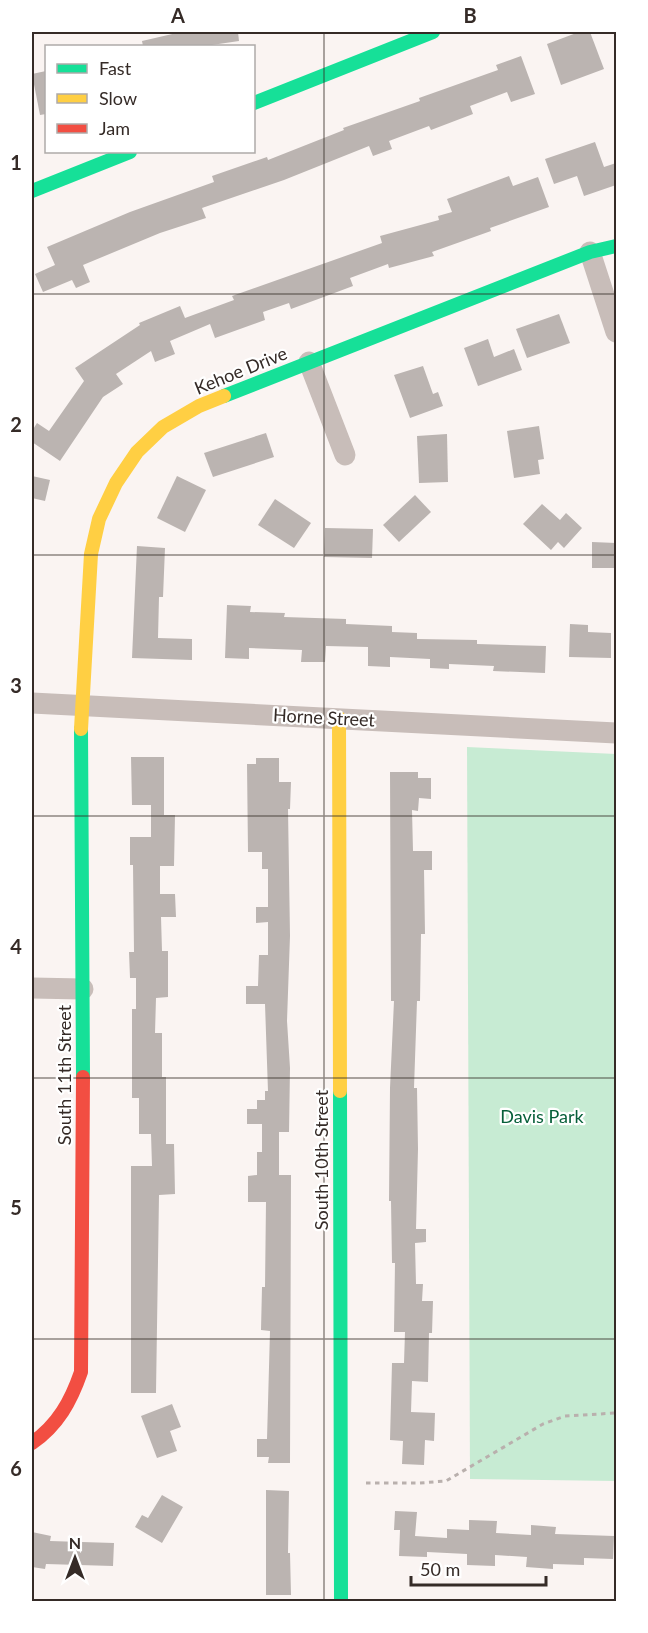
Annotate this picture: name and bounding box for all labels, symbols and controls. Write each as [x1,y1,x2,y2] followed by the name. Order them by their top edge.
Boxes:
[170,3,185,27] text: A
[463,3,477,27] text: B
[45,45,255,153] legend
[99,57,132,79] text: Fast
[99,87,137,109] text: Slow
[99,117,130,139] text: Jam
[10,150,22,174] text: 1
[191,342,290,399] street label: Kehoe Drive
[10,412,22,436] text: 2
[10,673,22,697] text: 3
[273,703,376,731] street label: Horne Street
[10,934,22,958] text: 4
[53,1004,75,1145] street label: South 11th Street
[310,1089,332,1230] street label: South 10th Street
[500,1105,585,1127] park label: Davis Park
[10,1195,22,1219] text: 5
[10,1456,22,1480] text: 6
[45,1528,105,1588] north arrow
[69,1533,81,1552] text: N
[411,1549,546,1587] scale bar
[420,1558,460,1580] text: 50 m

